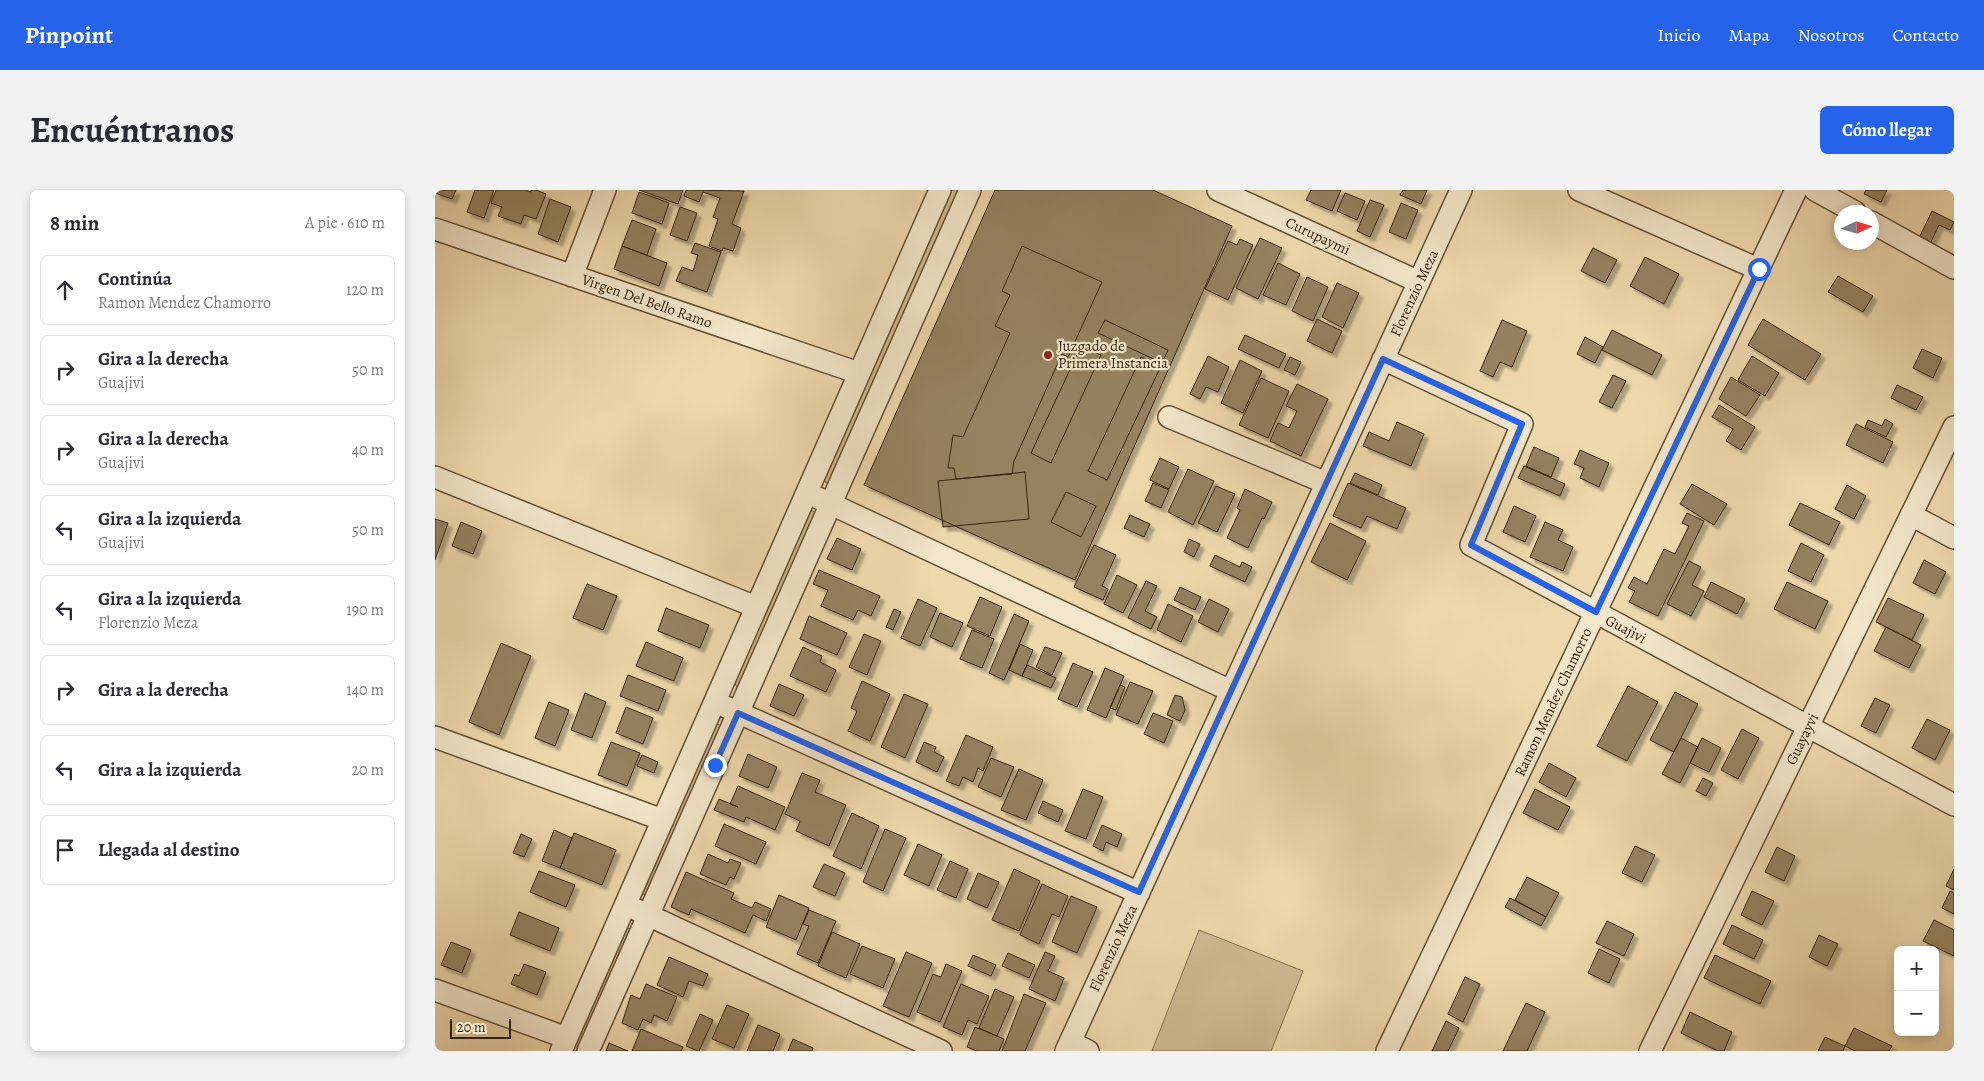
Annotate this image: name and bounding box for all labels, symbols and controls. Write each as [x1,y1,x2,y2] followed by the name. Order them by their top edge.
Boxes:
[25,19,113,51] text: Pinpoint
[1657,23,1700,47] text: Inicio
[1728,23,1770,47] text: Mapa
[1798,23,1864,47] text: Nosotros
[1892,23,1959,47] text: Contacto
[30,106,234,154] text: Encuéntranos
[1820,106,1954,154] button: Cómo llegar
[1834,205,1879,250] north arrow
[50,209,99,237] text: 8 min
[305,212,385,234] text: A pie · 610 m
[1282,212,1354,260] street label: Curupaymi
[1385,246,1443,340] street label: Florenzio Meza
[1748,258,1771,281] route start
[98,266,172,292] text: Continúa
[578,269,715,333] street label: Virgen Del Bello Ramo
[51,276,79,304] icon: ahead
[346,279,384,301] text: 120 m
[98,292,271,314] text: Ramon Mendez Chamorro
[1058,336,1168,373] place label: Juzgado de Primera Instancia
[98,346,229,372] text: Gira a la derecha
[1042,349,1054,361] marker: Juzgado de Primera Instancia
[51,356,79,384] icon: right
[352,359,384,381] text: 50 m
[98,372,145,394] text: Guajivi
[98,426,229,452] text: Gira a la derecha
[51,436,79,464] icon: right
[352,439,384,461] text: 40 m
[98,452,145,474] text: Guajivi
[98,506,241,532] text: Gira a la izquierda
[51,516,79,544] icon: left
[352,519,384,541] text: 50 m
[98,532,145,554] text: Guajivi
[98,586,241,612] text: Gira a la izquierda
[51,596,79,624] icon: left
[346,599,384,621] text: 190 m
[1602,610,1650,648] street label: Guajivi
[98,612,198,634] text: Florenzio Meza
[1510,624,1596,780] street label: Ramon Mendez Chamorro
[51,676,79,704] icon: right
[98,677,229,703] text: Gira a la derecha
[346,679,384,701] text: 140 m
[1781,710,1823,768] street label: Guayayvi
[704,754,727,777] route end
[51,756,79,784] icon: left
[98,757,241,783] text: Gira a la izquierda
[351,759,384,781] text: 20 m
[51,836,79,864] icon: arrive
[98,837,240,863] text: Llegada al destino
[1084,901,1142,995] street label: Florenzio Meza
[1894,946,1939,1036] map controls
[1894,946,1939,991] button: +
[1894,991,1939,1036] button: −
[450,1016,511,1039] scale bar
[457,1018,486,1037] text: 20 m

